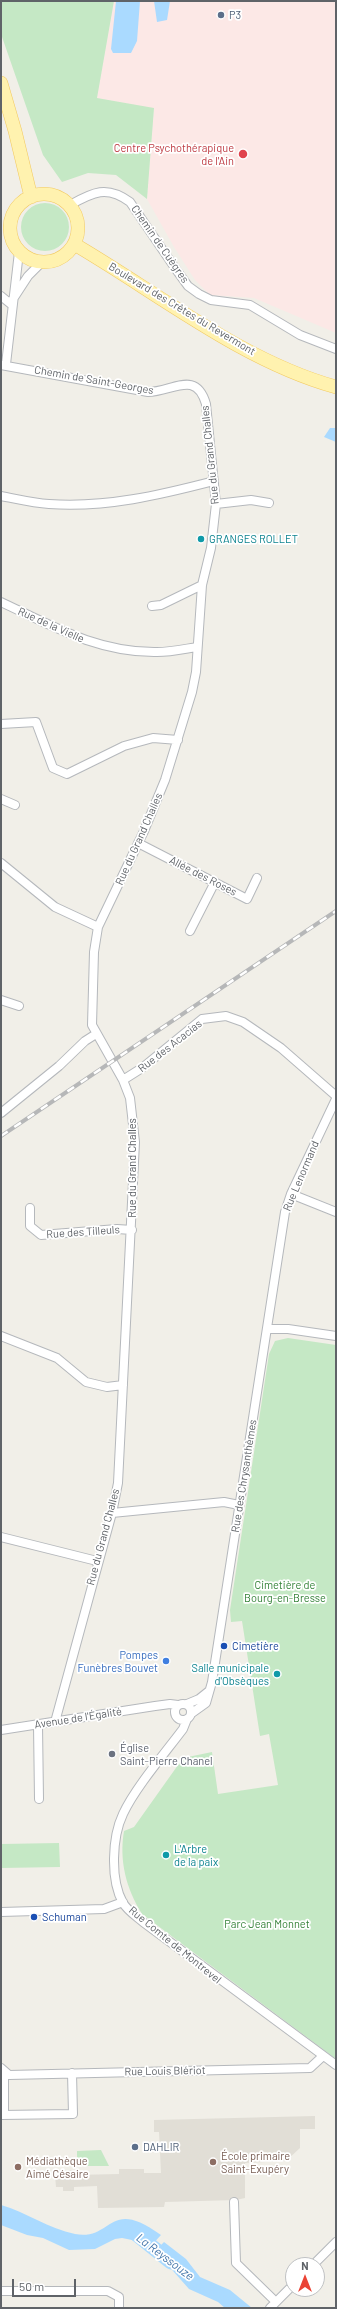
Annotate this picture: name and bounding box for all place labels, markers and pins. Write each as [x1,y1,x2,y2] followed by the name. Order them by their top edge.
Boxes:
[229,8,241,22] place label: P3
[216,10,226,20] marker: P3
[114,141,234,167] place label: Centre Psychothérapique de l'Ain
[237,148,249,160] marker: Centre Psychothérapique de l'Ain
[209,532,298,546] place label: GRANGES ROLLET
[196,534,206,544] marker: GRANGES ROLLET
[232,1639,279,1653] place label: Cimetière
[219,1641,229,1651] marker: Cimetière
[77,1648,158,1674] place label: Pompes Funèbres Bouvet
[161,1656,171,1666] marker: Pompes Funèbres Bouvet
[192,1661,269,1687] place label: Salle municipale d'Obsèques
[272,1669,282,1679] marker: Salle municipale d'Obsèques
[120,1741,213,1767] place label: Église Saint-Pierre Chanel
[107,1749,117,1759] marker: Église Saint-Pierre Chanel
[174,1842,218,1868] place label: L'Arbre de la paix
[161,1850,171,1860] marker: L'Arbre de la paix
[42,1910,87,1924] place label: Schuman
[29,1912,39,1922] marker: Schuman
[143,2140,179,2154] place label: DAHLIR
[130,2142,140,2152] marker: DAHLIR
[221,2149,290,2175] place label: École primaire Saint-Exupéry
[26,2154,89,2180] place label: Médiathèque Aimé Césaire
[208,2157,218,2167] marker: École primaire Saint-Exupéry
[13,2162,23,2172] marker: Médiathèque Aimé Césaire

